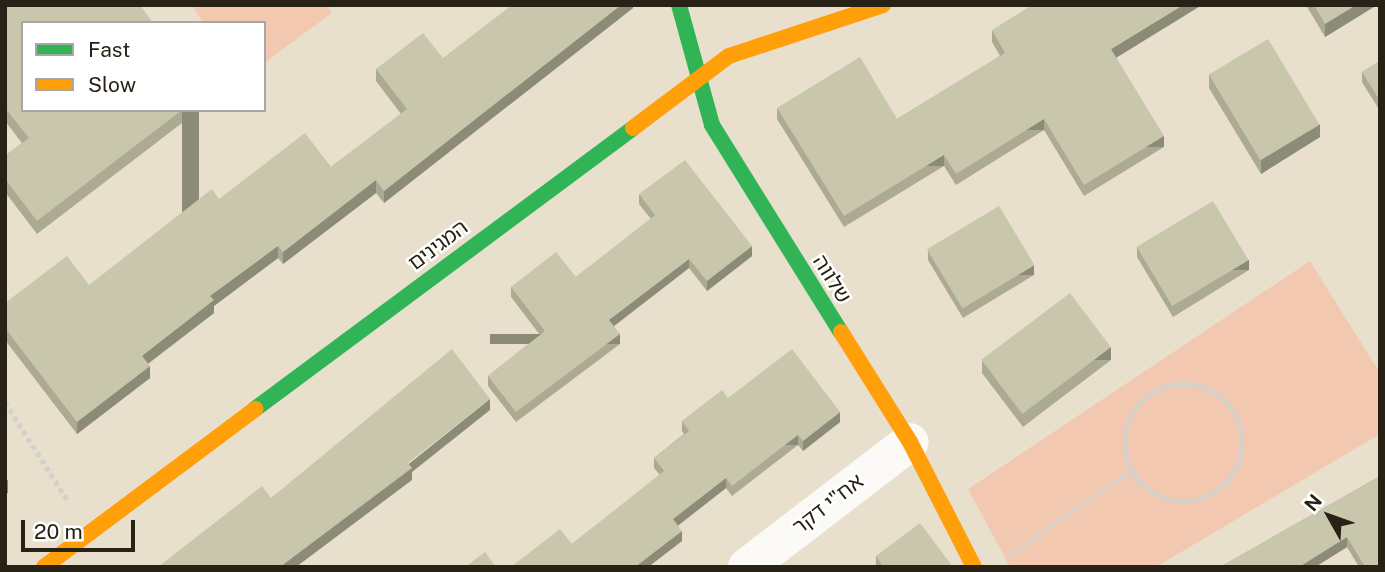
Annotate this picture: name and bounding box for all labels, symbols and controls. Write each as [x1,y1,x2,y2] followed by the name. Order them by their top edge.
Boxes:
[21,21,266,112] legend
[88,37,130,62] text: Fast
[88,72,136,97] text: Slow
[403,214,473,276] street label: המגינים
[808,250,856,308] street label: שלווה
[788,469,868,539] street label: אח"י דקר
[1294,481,1364,551] north arrow
[1300,490,1326,515] text: N
[24,505,138,550] scale bar
[34,519,83,544] text: 20 m

